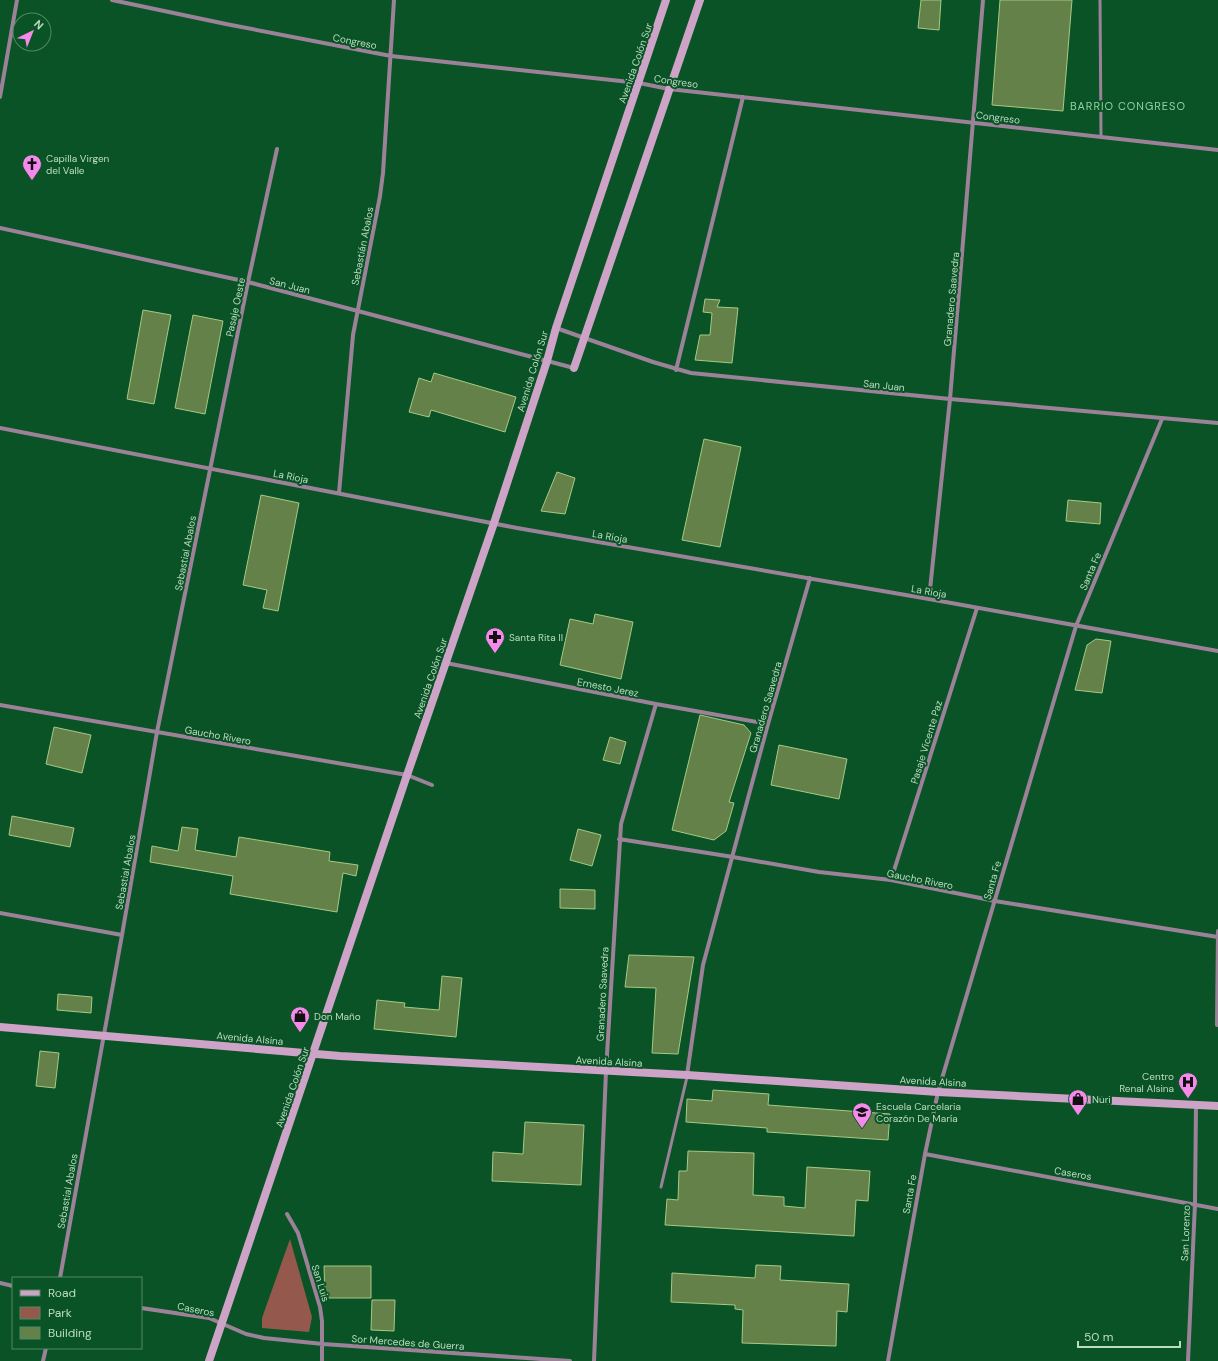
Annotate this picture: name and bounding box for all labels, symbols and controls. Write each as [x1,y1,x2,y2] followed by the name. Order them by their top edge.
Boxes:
[12,12,52,52] north arrow
[31,17,47,33] text: N
[616,21,655,105] street label: Avenida Colón Sur
[332,31,378,52] street label: Congreso
[653,72,699,91] street label: Congreso
[1070,99,1186,113] district label: BARRIO CONGRESO
[975,108,1021,127] street label: Congreso
[46,152,110,177] place label: Capilla Virgen del Valle
[21,153,43,181] church icon: Capilla Virgen del Valle
[349,206,376,286] street label: Sebastián Abalos
[941,251,962,347] street label: Granadero Saavedra
[268,274,312,297] street label: San Juan
[223,276,248,338] street label: Pasaje Oeste
[514,329,551,413] street label: Avenida Colón Sur
[863,377,906,394] street label: San Juan
[272,467,310,486] street label: La Rioja
[172,514,199,592] street label: Sebastial Abalos
[591,527,629,546] street label: La Rioja
[1077,550,1104,592] street label: Santa Fe
[910,582,948,601] street label: La Rioja
[484,626,506,654] pharmacy icon: Santa Rita II
[509,631,563,644] place label: Santa Rita II
[411,636,450,720] street label: Avenida Colón Sur
[746,660,785,754] street label: Granadero Saavedra
[576,675,640,700] street label: Ernesto Jerez
[908,699,945,785] street label: Pasaje Vicente Paz
[184,723,252,748] street label: Gaucho Rivero
[112,833,139,911] street label: Sebastial Abalos
[981,859,1004,901] street label: Santa Fe
[886,867,954,892] street label: Gaucho Rivero
[594,946,611,1042] street label: Granadero Saavedra
[289,1005,311,1033] shop icon: Don Maño
[314,1010,361,1023] place label: Don Maño
[216,1029,284,1048] street label: Avenida Alsina
[273,1045,312,1129] street label: Avenida Colón Sur
[575,1053,643,1070] street label: Avenida Alsina
[1119,1070,1174,1095] place label: Centro Renal Alsina
[1177,1071,1199,1099] hospital icon: Centro Renal Alsina
[899,1073,967,1090] street label: Avenida Alsina
[1067,1088,1089,1116] shop icon: Nuri
[1092,1093,1111,1106] place label: Nuri
[876,1100,961,1125] place label: Escuela Carcelaria Corazón De María
[851,1101,873,1129] school or university icon: Escuela Carcelaria Corazón De María
[54,1152,81,1230] street label: Sebastial Abalos
[1053,1164,1093,1183] street label: Caseros
[900,1173,919,1215] street label: Santa Fe
[1178,1205,1193,1261] street label: San Lorenzo
[309,1263,332,1303] street label: San Luis
[12,1277,142,1349] legend
[48,1285,76,1301] text: Road
[176,1300,216,1319] street label: Caseros
[48,1305,72,1321] text: Park
[1078,1323,1180,1349] scale bar
[48,1325,92,1341] text: Building
[1084,1329,1113,1345] text: 50 m
[351,1332,465,1353] street label: Sor Mercedes de Guerra

